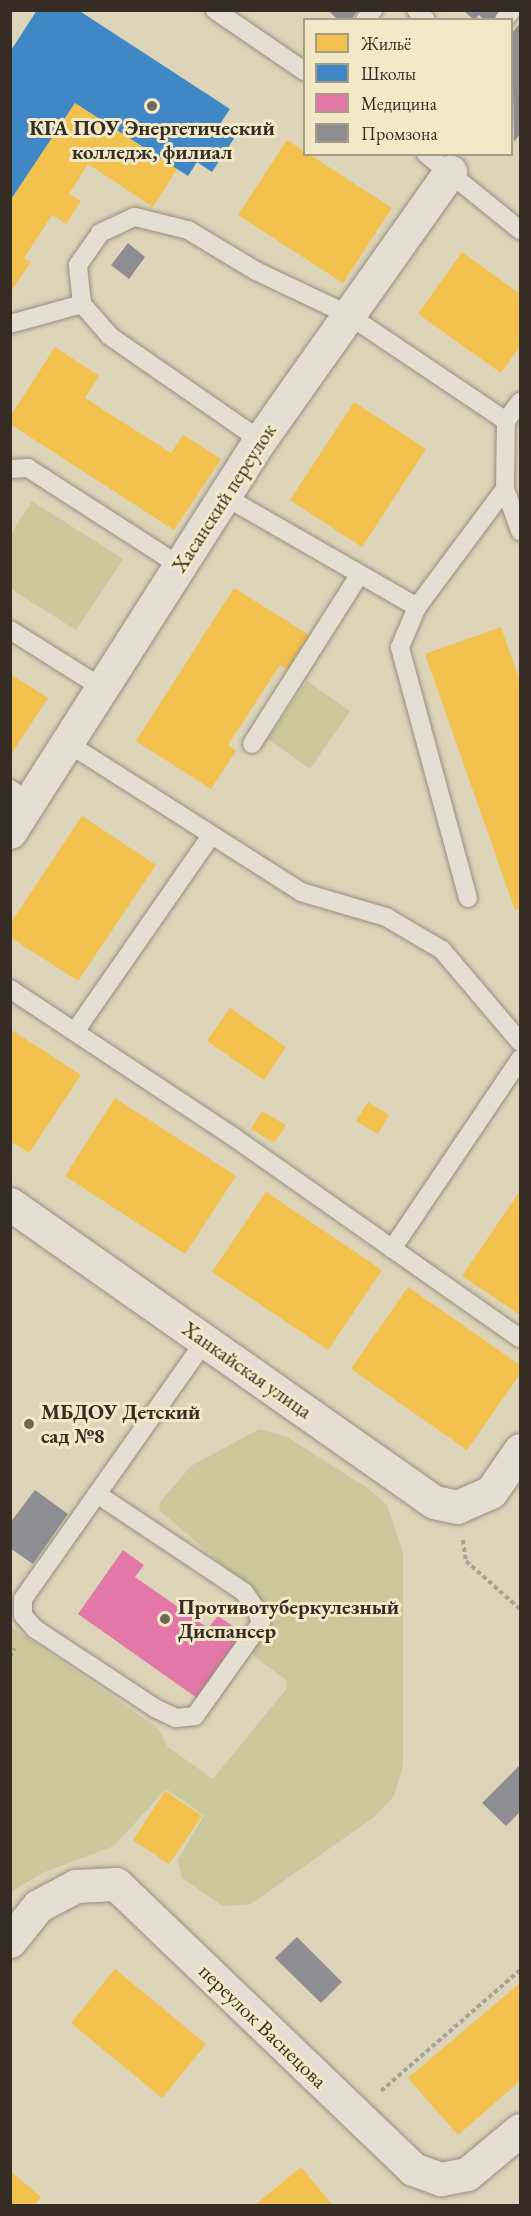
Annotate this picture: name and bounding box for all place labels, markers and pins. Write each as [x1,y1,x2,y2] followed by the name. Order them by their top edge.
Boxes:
[145,99,159,113] marker: КГА ПОУ Энергетический колледж, филиал
[29,115,275,165] place label: КГА ПОУ Энергетический колледж, филиал
[41,1399,200,1449] place label: МБДОУ Детский сад №8
[22,1417,36,1431] marker: МБДОУ Детский сад №8
[178,1594,399,1644] place label: Противотуберкулезный Диспансер
[156,1610,174,1628] marker: Противотуберкулезный Диспансер

